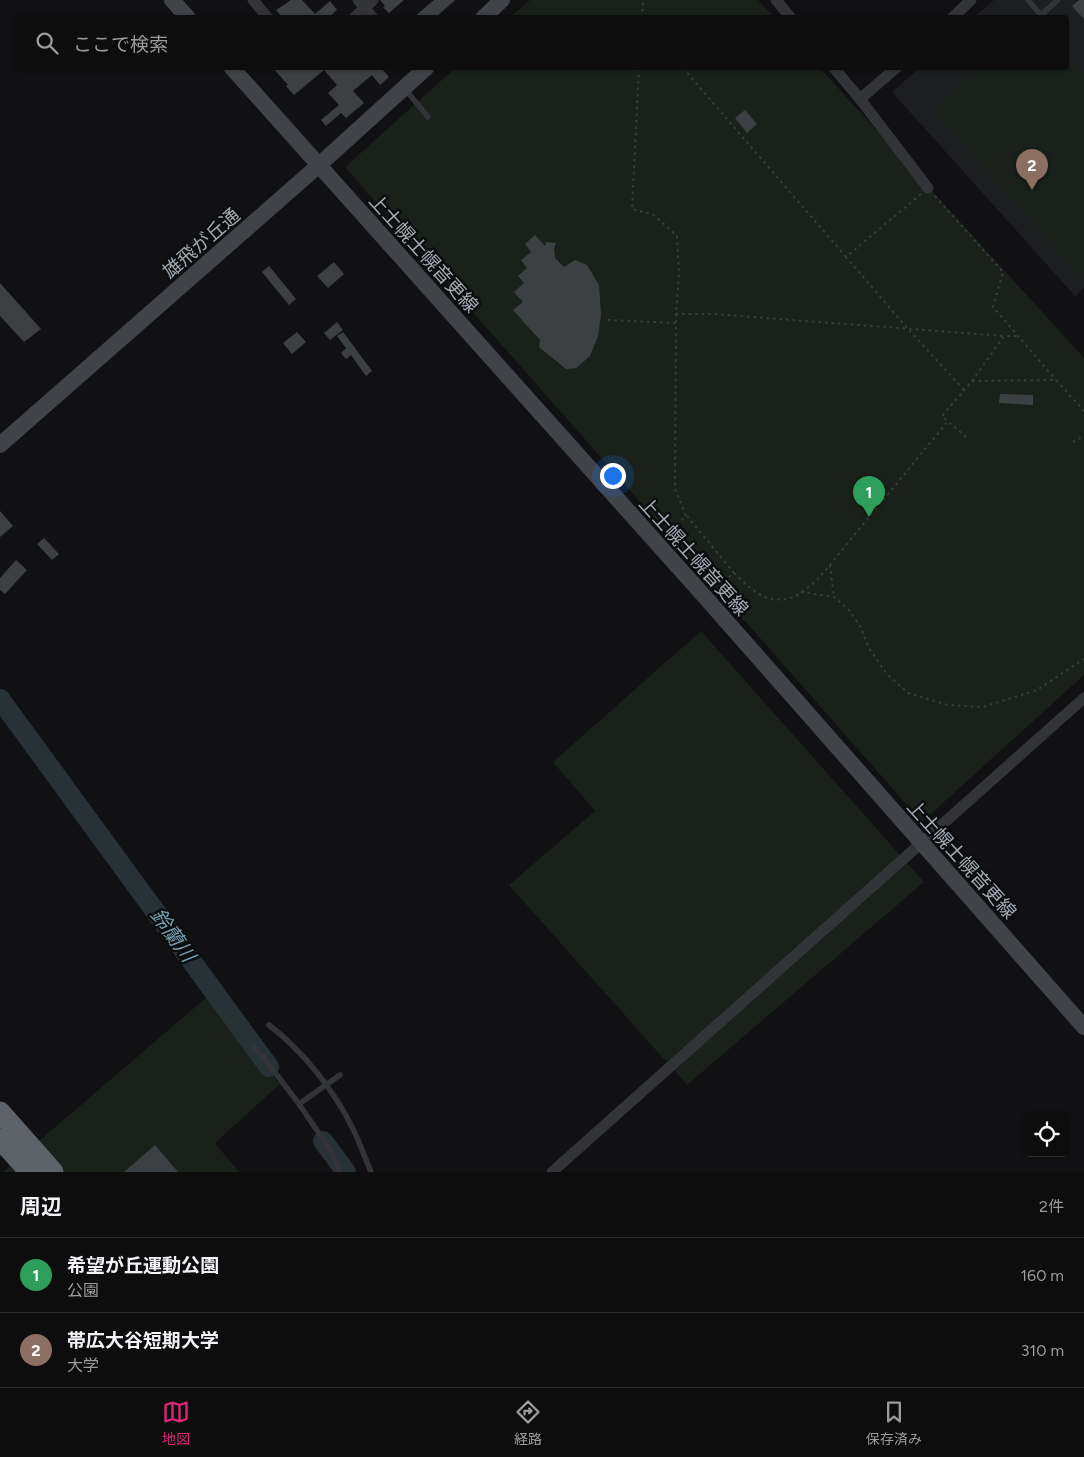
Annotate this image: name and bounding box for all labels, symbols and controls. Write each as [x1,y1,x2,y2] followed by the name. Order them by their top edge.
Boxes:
[15,15,1069,70] search box
[33,29,61,57] icon: search
[73,33,168,56] text: ここで検索
[1016,149,1048,190] pin: 2
[364,189,483,318] street label: 上士幌士幌音更線
[158,204,245,283] street label: 雄飛が丘通
[600,463,626,489] your location
[853,476,885,517] pin: 1
[634,492,753,621] street label: 上士幌士幌音更線
[902,795,1021,924] street label: 上士幌士幌音更線
[146,904,202,968] water label: 鈴蘭川
[1024,1112,1069,1157] map controls
[1024,1112,1069,1157] button: locate
[20,1194,62,1219] text: 周辺
[1039,1197,1064,1216] text: 2件
[67,1254,219,1277] text: 希望が丘運動公園
[33,1266,39,1285] text: 1
[1021,1266,1064,1285] text: 160 m
[67,1281,99,1300] text: 公園
[67,1329,219,1352] text: 帯広大谷短期大学
[31,1341,41,1360] text: 2
[1021,1341,1064,1360] text: 310 m
[67,1356,99,1375] text: 大学
[162,1398,190,1448] tab: 地図
[514,1398,542,1448] tab: 経路
[866,1398,922,1448] tab: 保存済み

